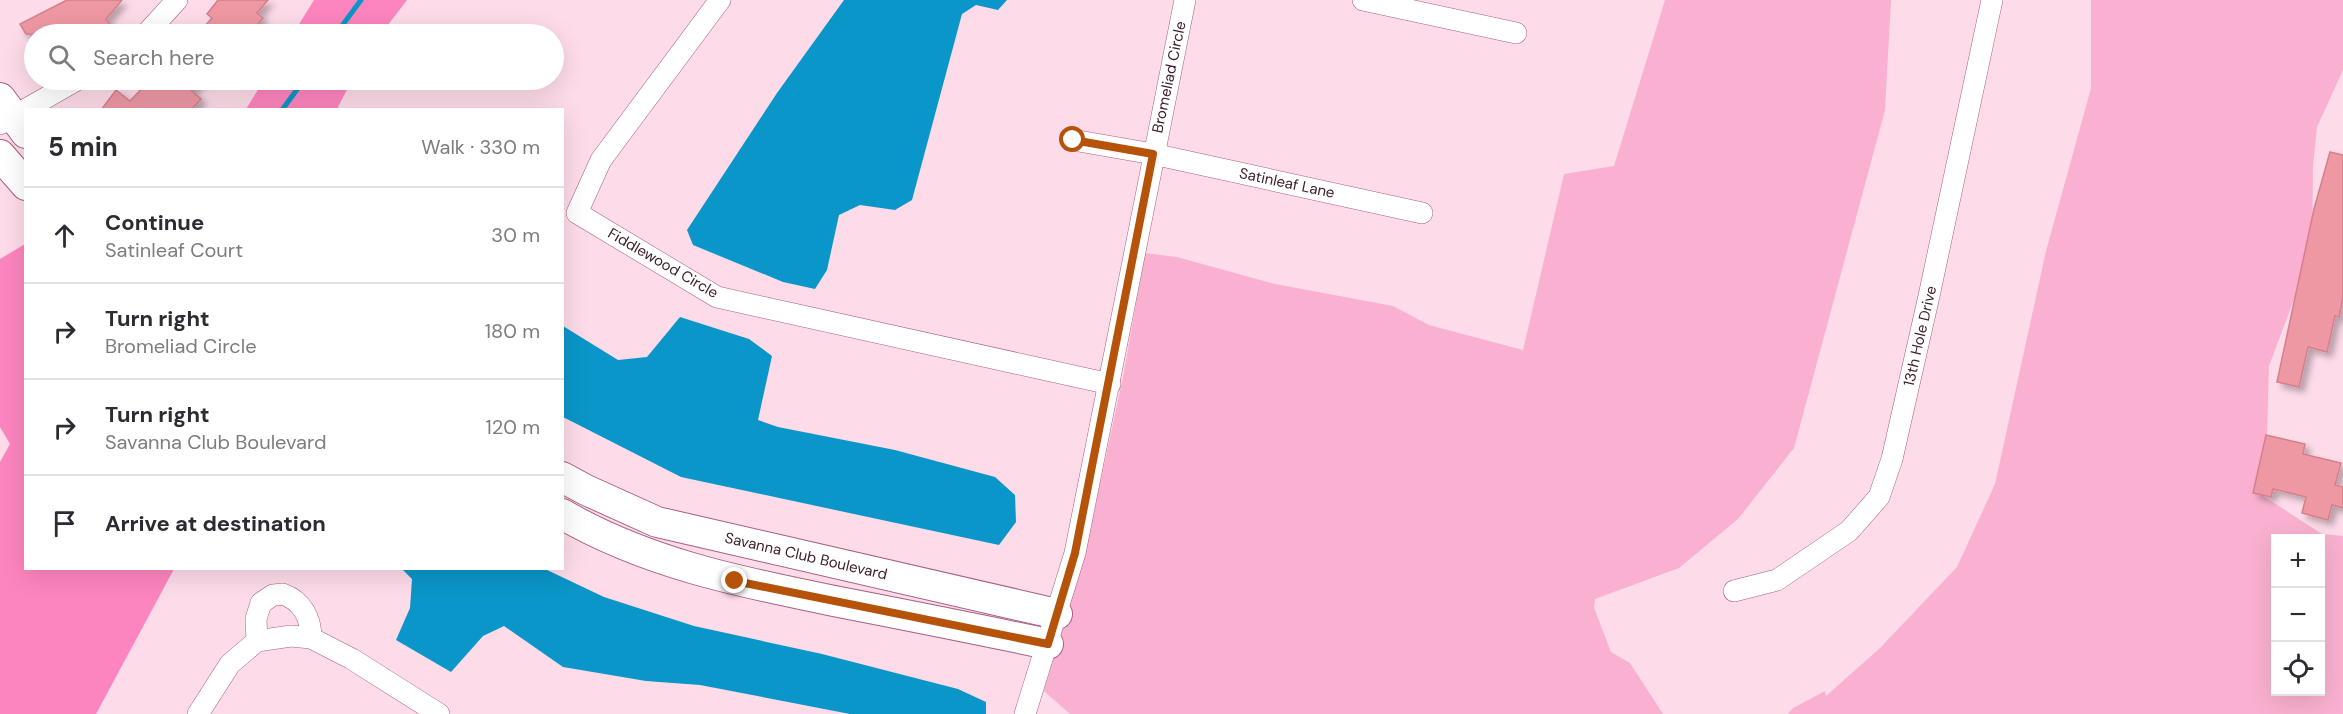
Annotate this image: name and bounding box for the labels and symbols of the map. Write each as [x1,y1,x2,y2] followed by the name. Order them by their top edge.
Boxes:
[1147,19,1191,135] street label: Bromeliad Circle
[1059,126,1085,152] route start
[1237,163,1337,203] street label: Satinleaf Lane
[604,223,722,303] street label: Fiddlewood Circle
[1899,284,1941,388] street label: 13th Hole Drive
[723,528,889,584] street label: Savanna Club Boulevard
[721,567,747,593] route end

